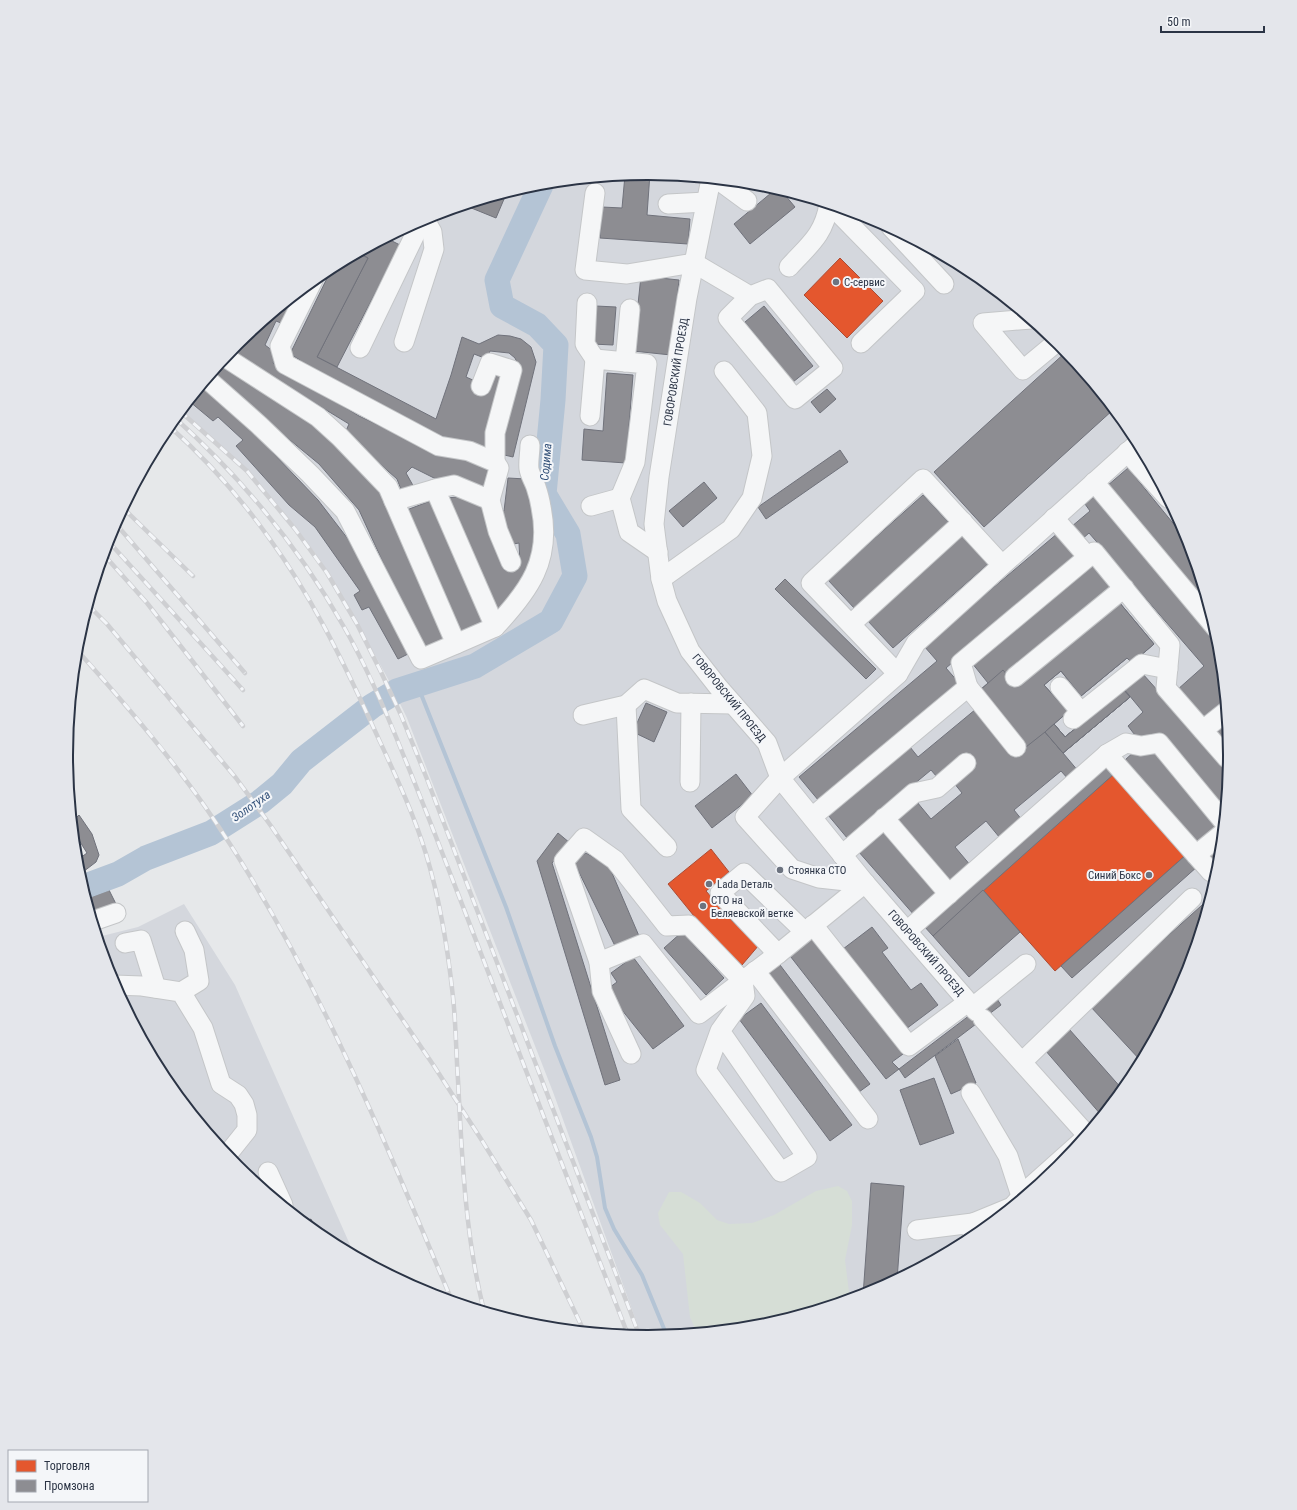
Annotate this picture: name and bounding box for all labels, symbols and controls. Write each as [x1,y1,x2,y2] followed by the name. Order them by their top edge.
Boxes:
[1161,8,1264,34] scale bar
[1167,15,1191,29] text: 50 m
[844,276,885,289] place label: С-сервис
[831,277,841,287] marker: С-сервис
[661,317,691,427] street label: ГОВОРОВСКИЙ ПРОЕЗД
[537,443,555,481] water label: Содима
[690,651,768,745] street label: ГОВОРОВСКИЙ ПРОЕЗД
[229,788,273,824] water label: Золотуха
[788,864,846,877] place label: Стоянка СТО
[775,865,785,875] marker: Стоянка СТО
[1088,869,1141,882] place label: Синий Бокс
[1144,870,1154,880] marker: Синий Бокс
[717,878,773,891] place label: Lada Dеталь
[704,879,714,889] marker: Lada Dеталь
[711,894,793,920] place label: СТО на Беляевской ветке
[698,901,708,911] marker: СТО на Беляевской ветке
[885,907,967,999] street label: ГОВОРОВСКИЙ ПРОЕЗД
[8,1450,148,1502] legend
[44,1459,90,1473] text: Торговля
[44,1479,95,1493] text: Промзона

